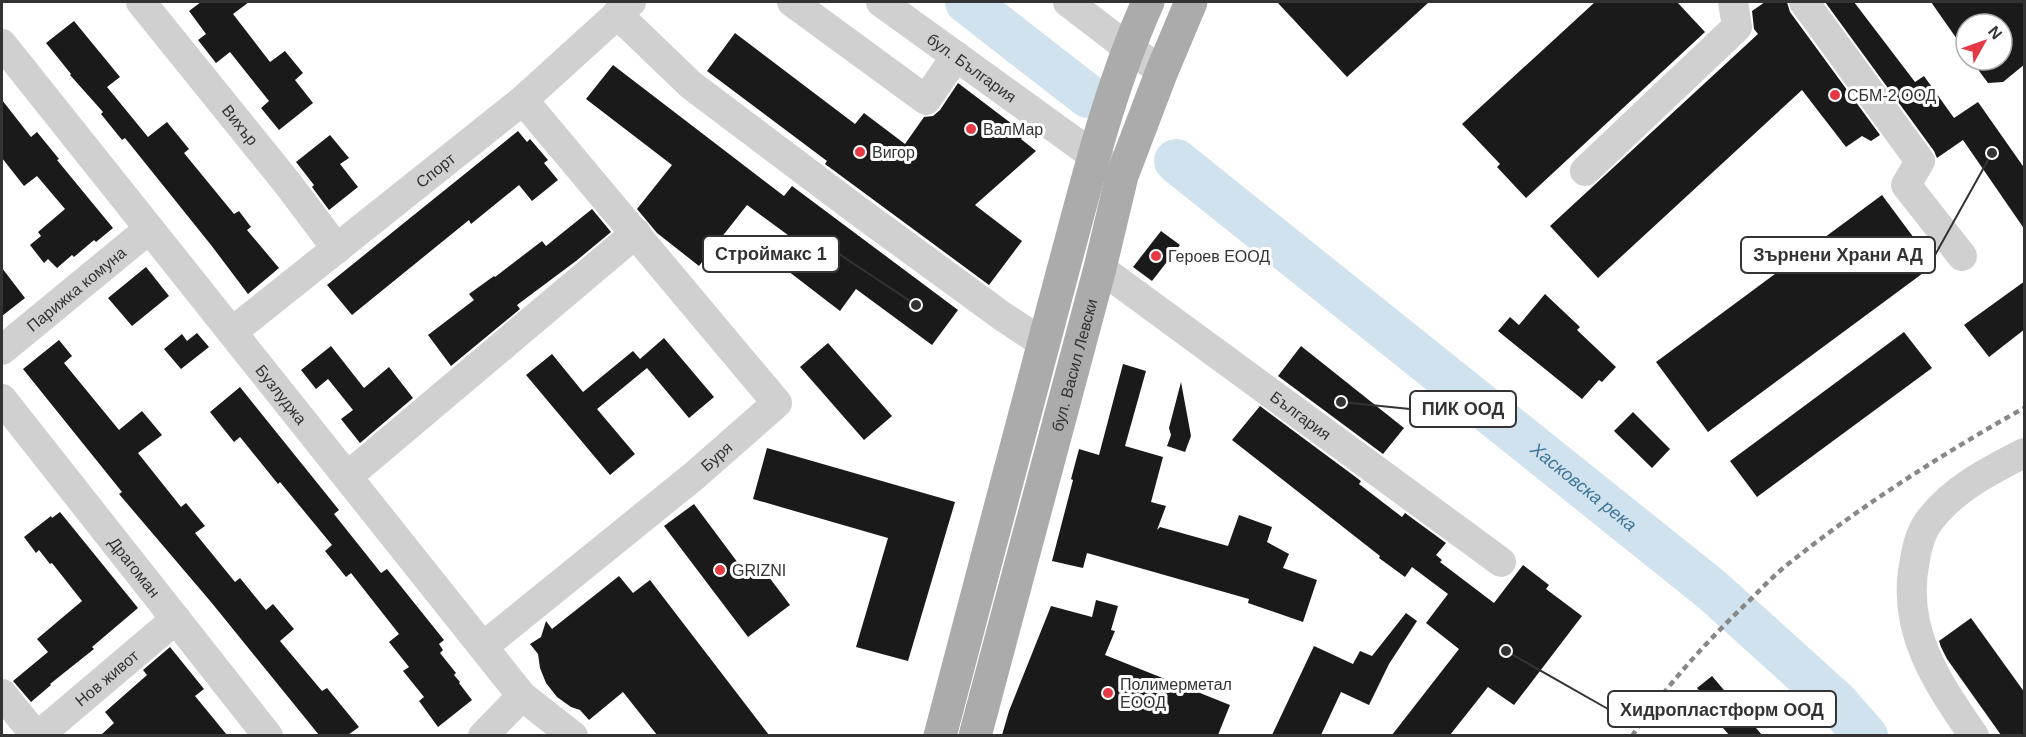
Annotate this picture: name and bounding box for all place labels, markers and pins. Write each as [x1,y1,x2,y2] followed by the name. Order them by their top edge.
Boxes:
[1847,87,1937,104] place label: СБМ-2 ООД
[1828,88,1842,102] marker: СБМ-2 ООД
[983,121,1043,138] place label: ВалМар
[964,122,978,136] marker: ВалМар
[872,144,915,161] place label: Вигор
[853,145,867,159] marker: Вигор
[703,236,839,272] callout: Строймакс 1
[1741,237,1935,273] callout: Зърнени Храни АД
[1168,248,1270,265] place label: Героев ЕООД
[1149,249,1163,263] marker: Героев ЕООД
[1410,391,1516,427] callout: ПИК ООД
[732,562,786,579] place label: GRIZNI
[713,563,727,577] marker: GRIZNI
[1120,676,1232,711] place label: Полимерметал ЕООД
[1101,686,1115,700] marker: Полимерметал ЕООД
[1608,691,1836,727] callout: Хидропластформ ООД

